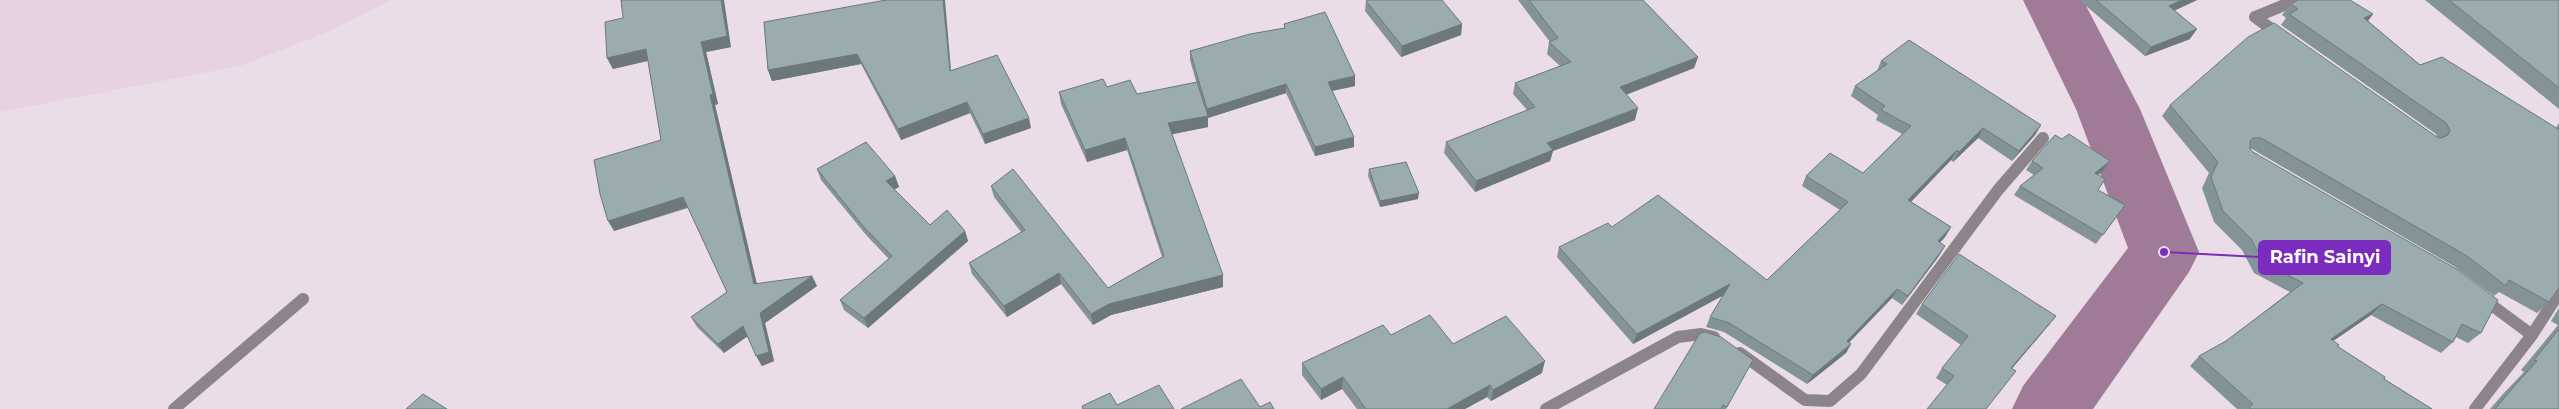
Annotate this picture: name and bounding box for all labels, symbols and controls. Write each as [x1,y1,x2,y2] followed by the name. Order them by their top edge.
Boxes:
[2259,241,2390,274] callout: Rafin Sainyi
[2270,246,2380,268] text: Rafin Sainyi

